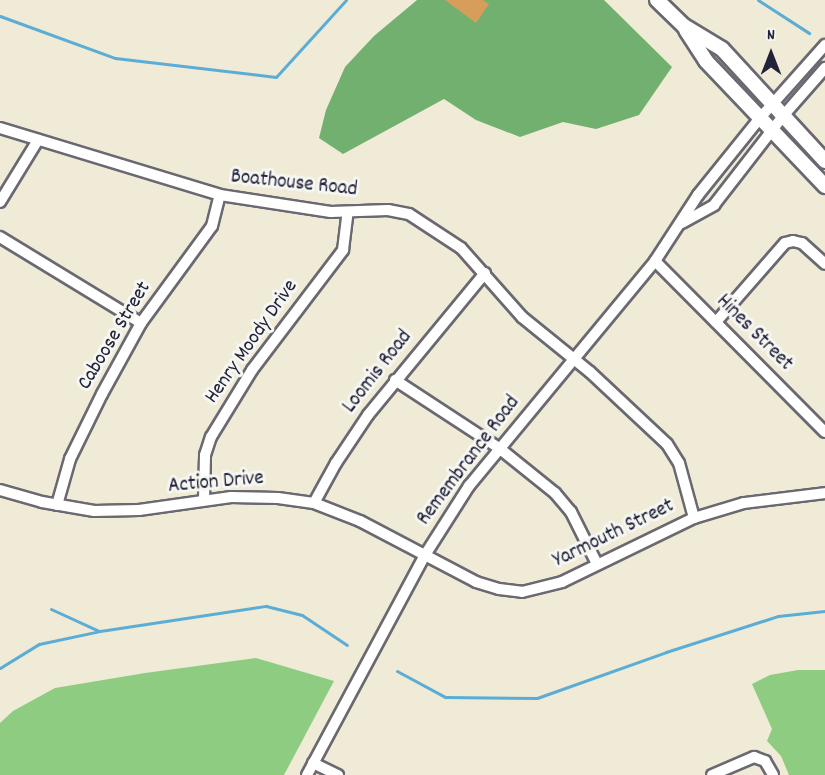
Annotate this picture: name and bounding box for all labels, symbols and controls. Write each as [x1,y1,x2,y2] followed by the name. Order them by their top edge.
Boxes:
[741,24,801,84] north arrow
[767,24,775,47] text: N
[229,165,359,203] street label: Boathouse Road
[200,275,304,409] street label: Henry Moody Drive
[73,277,157,395] street label: Caboose Street
[710,289,798,377] street label: Hines Street
[338,325,418,419] street label: Loomis Road
[412,391,526,531] street label: Remembrance Road
[167,466,265,500] street label: Action Drive
[549,494,679,574] street label: Yarmouth Street

